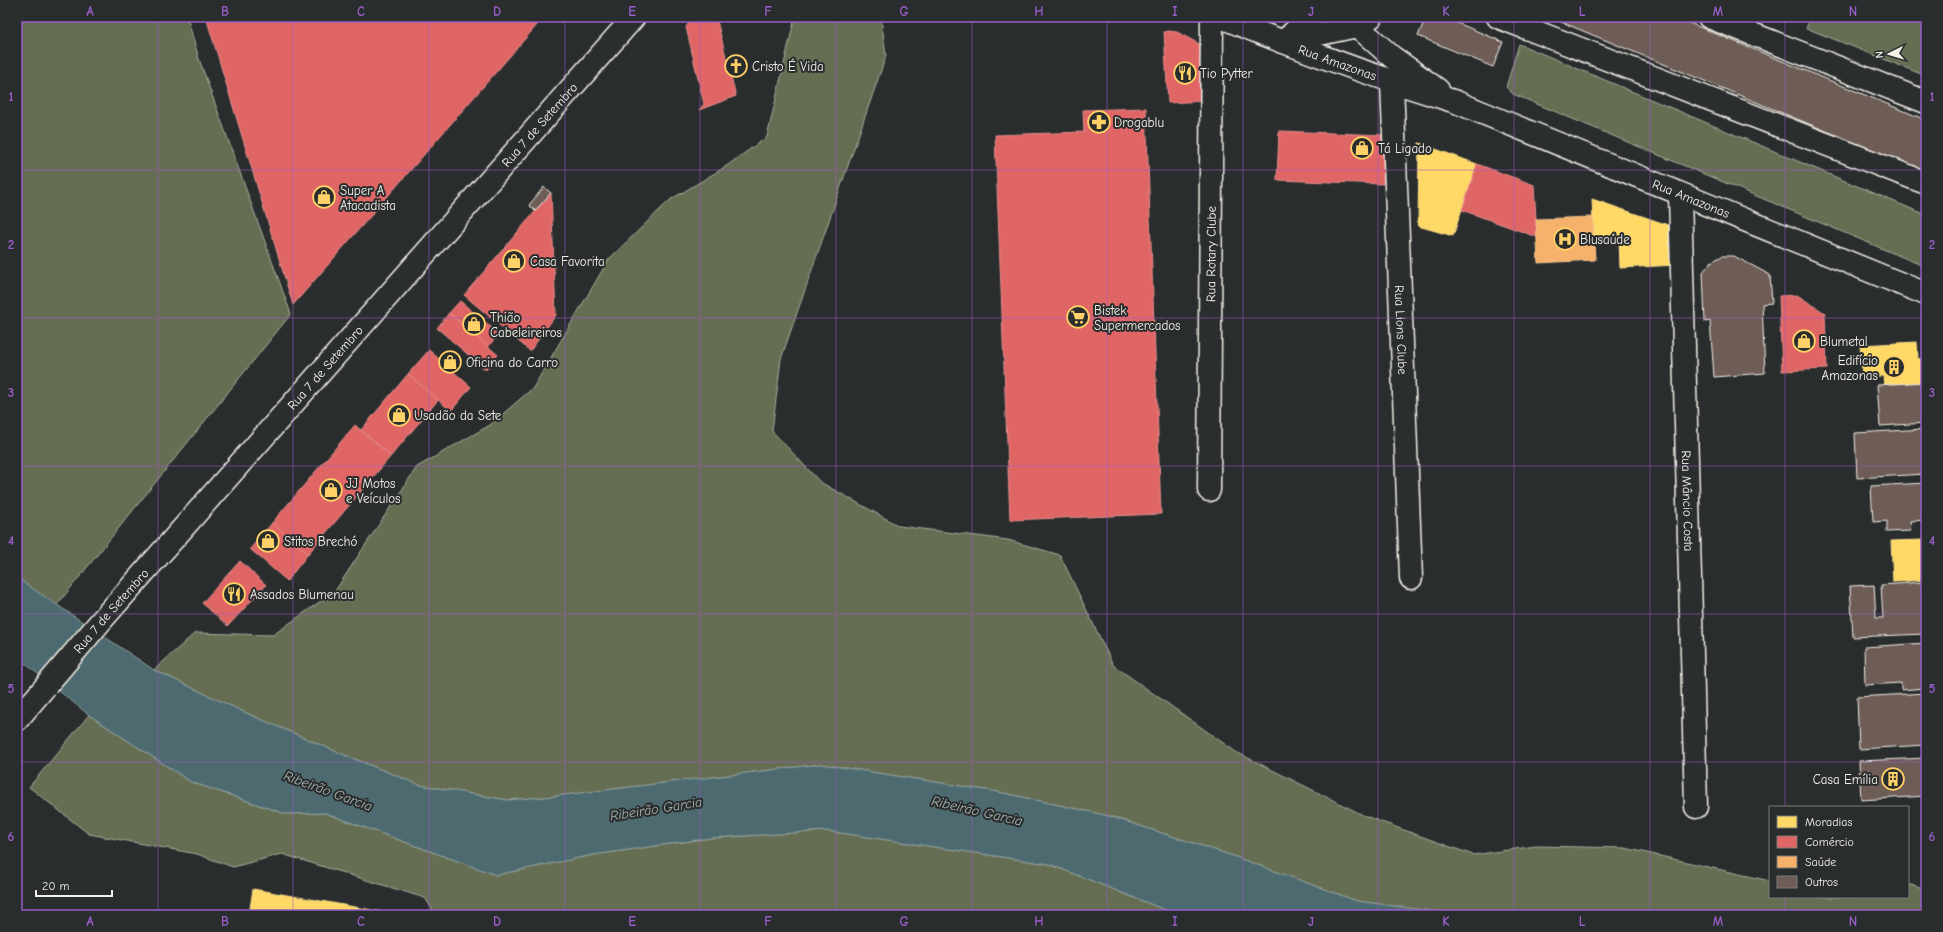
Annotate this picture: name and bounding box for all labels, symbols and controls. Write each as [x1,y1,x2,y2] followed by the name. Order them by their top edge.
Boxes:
[86,4,94,19] text: A
[221,4,229,19] text: B
[357,4,365,19] text: C
[493,4,501,19] text: D
[628,4,636,19] text: E
[764,4,772,19] text: F
[899,4,909,19] text: G
[1034,4,1044,19] text: H
[1172,4,1178,19] text: I
[1308,4,1314,19] text: J
[1442,4,1450,19] text: K
[1579,4,1586,19] text: L
[1713,4,1724,19] text: M
[1849,4,1857,19] text: N
[1869,34,1909,74] north arrow
[1296,41,1379,83] street label: Rua Amazonas
[1873,51,1886,59] text: N
[723,53,749,79] church icon: Cristo É Vida
[752,58,824,74] place label: Cristo É Vida
[1172,60,1198,86] restaurant icon: Tio Pytter
[1200,66,1254,81] place label: Tio Pytter
[498,79,580,170] street label: Rua 7 de Setembro
[8,89,14,104] text: 1
[1929,89,1935,104] text: 1
[1086,109,1112,135] pharmacy icon: Drogablu
[1114,115,1164,130] place label: Drogablu
[1349,135,1375,161] shop icon: Tá Ligado
[1378,141,1432,156] place label: Tá Ligado
[1650,176,1732,221] street label: Rua Amazonas
[340,183,396,213] place label: Super A Atacadista
[311,184,337,210] shop icon: Super A Atacadista
[1203,205,1218,302] street label: Rua Rotary Clube
[1552,226,1578,252] hospital icon: Blusaúde
[1580,232,1630,247] place label: Blusaúde
[8,237,14,252] text: 2
[1929,237,1935,252] text: 2
[501,248,527,274] shop icon: Casa Favorita
[530,254,605,269] place label: Casa Favorita
[1392,285,1411,375] street label: Rua Lions Clube
[1094,303,1181,333] place label: Bistek Supermercados
[1065,304,1091,330] supermarket icon: Bistek Supermercados
[490,310,562,340] place label: Thião Cabeleireiros
[461,311,487,337] shop icon: Thião Cabeleireiros
[284,322,366,412] street label: Rua 7 de Setembro
[1791,328,1817,354] shop icon: Blumetal
[1820,334,1868,349] place label: Blumetal
[437,349,463,375] shop icon: Oficina do Carro
[1821,353,1878,383] place label: Edifício Amazonas
[1881,354,1907,380] building icon: Edifício Amazonas
[466,355,558,370] place label: Oficina do Carro
[8,385,14,400] text: 3
[1929,385,1935,400] text: 3
[386,402,412,428] shop icon: Usadão da Sete
[414,408,502,423] place label: Usadão da Sete
[1679,450,1697,552] street label: Rua Mâncio Costa
[346,476,400,506] place label: JJ Motos e Veículos
[318,477,344,503] shop icon: JJ Motos e Veículos
[255,528,281,554] shop icon: Stitos Brechó
[8,533,14,548] text: 4
[1929,533,1935,548] text: 4
[284,534,357,549] place label: Stitos Brechó
[70,565,151,656] street label: Rua 7 de Setembro
[221,581,247,607] restaurant icon: Assados Blumenau
[250,587,354,602] place label: Assados Blumenau
[8,681,15,696] text: 5
[1929,681,1936,696] text: 5
[1880,766,1906,792] building icon: Casa Emília
[281,767,375,815] water label: Ribeirão Garcia
[1813,772,1878,787] place label: Casa Emília
[930,792,1024,830] water label: Ribeirão Garcia
[609,793,703,825] water label: Ribeirão Garcia
[1769,806,1909,898] legend
[1805,815,1852,829] text: Moradias
[8,829,15,844] text: 6
[1929,829,1936,844] text: 6
[1805,835,1854,849] text: Comércio
[1805,855,1836,869] text: Saúde
[36,872,112,898] scale bar
[1805,875,1838,889] text: Outros
[42,879,70,893] text: 20 m
[86,914,94,929] text: A
[221,914,229,929] text: B
[357,914,365,929] text: C
[493,914,501,929] text: D
[628,914,636,929] text: E
[764,914,772,929] text: F
[899,914,909,929] text: G
[1034,914,1044,929] text: H
[1172,914,1178,929] text: I
[1308,914,1314,929] text: J
[1442,914,1450,929] text: K
[1579,914,1586,929] text: L
[1713,914,1724,929] text: M
[1849,914,1857,929] text: N

